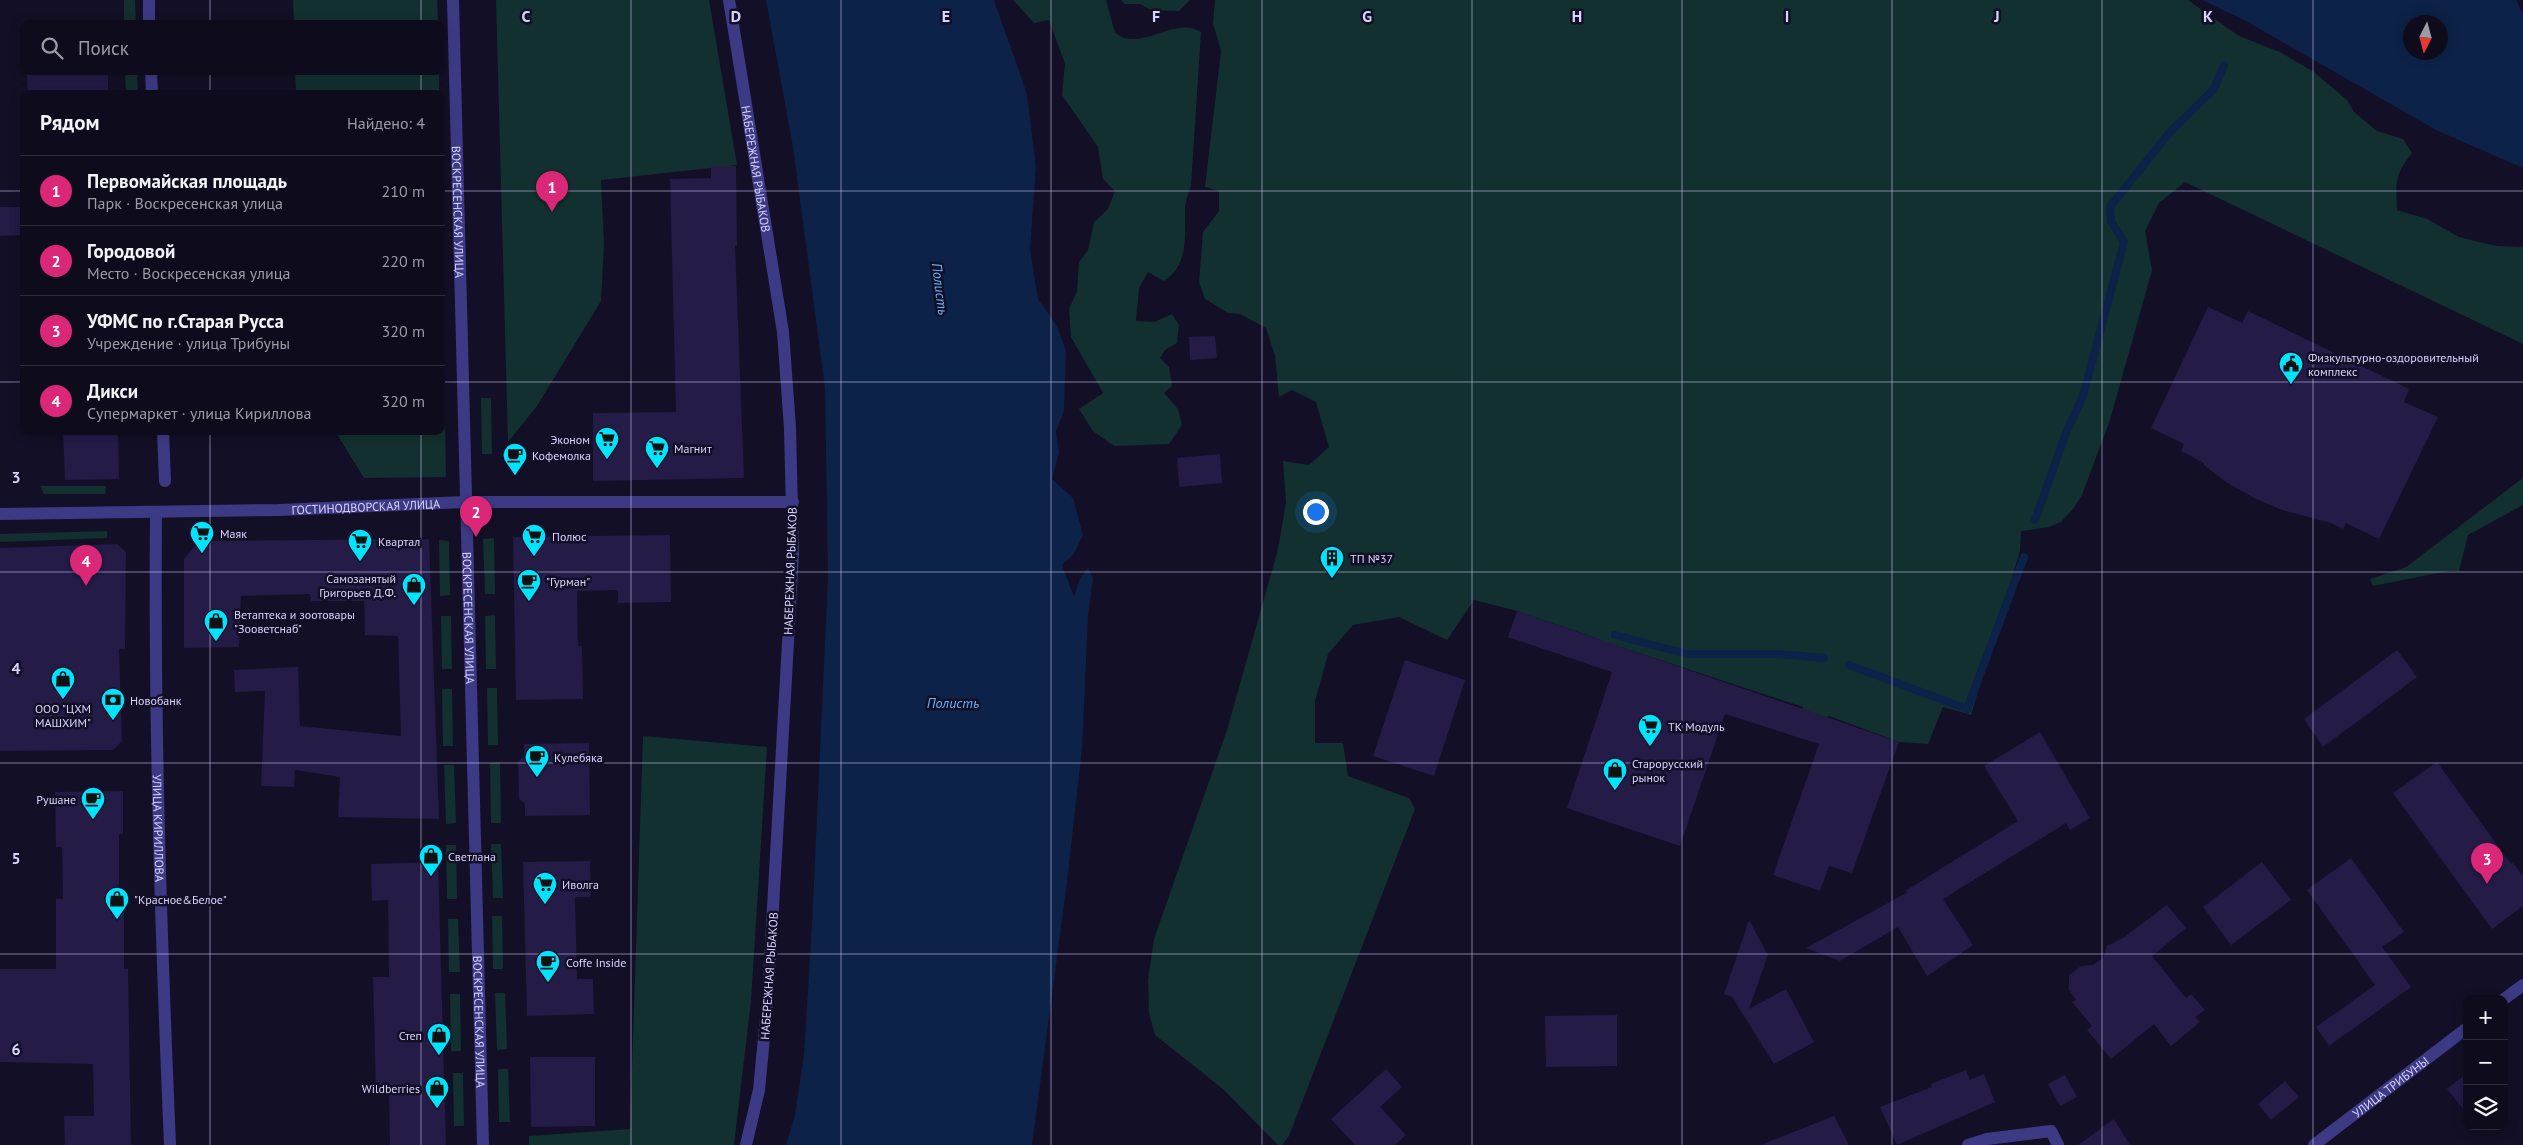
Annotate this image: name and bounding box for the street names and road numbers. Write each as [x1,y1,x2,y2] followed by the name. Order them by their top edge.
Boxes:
[739,104,774,233] street label: НАБЕРЕЖНАЯ РЫБАКОВ
[449,146,468,278] street label: ВОСКРЕСЕНСКАЯ УЛИЦА
[291,496,440,517] street label: ГОСТИНОДВОРСКАЯ УЛИЦА
[780,507,800,635] street label: НАБЕРЕЖНАЯ РЫБАКОВ
[460,552,478,684] street label: ВОСКРЕСЕНСКАЯ УЛИЦА
[150,774,168,882] street label: УЛИЦА КИРИЛЛОВА
[757,912,781,1040] street label: НАБЕРЕЖНАЯ РЫБАКОВ
[471,955,489,1088] street label: ВОСКРЕСЕНСКАЯ УЛИЦА
[2349,1053,2431,1121] street label: УЛИЦА ТРИБУНЫ

